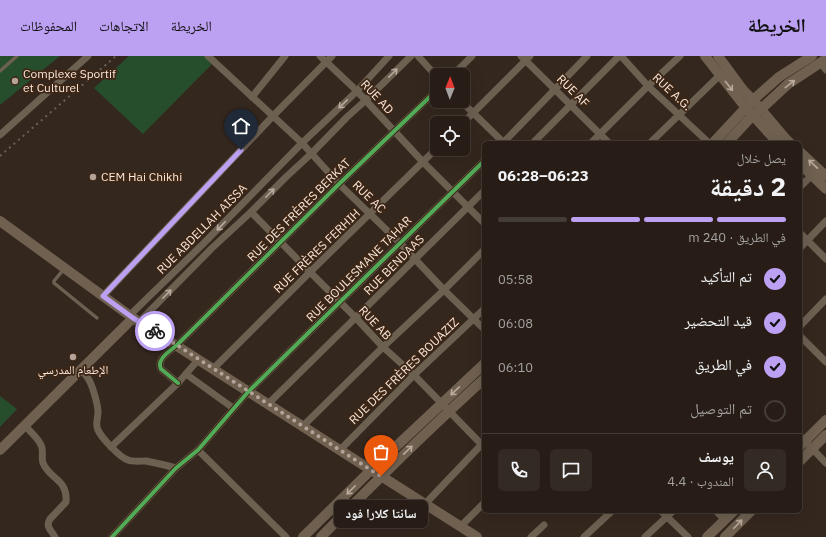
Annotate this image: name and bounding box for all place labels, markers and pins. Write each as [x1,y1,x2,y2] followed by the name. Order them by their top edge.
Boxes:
[23,66,116,95] place label: Complexe Sportif et Culturel
[10,76,20,86] marker: Complexe Sportif et Culturel
[224,109,258,150] pin
[101,169,182,184] place label: CEM Hai Chikhi
[88,172,98,182] marker: CEM Hai Chikhi
[68,352,78,362] marker: الإطعام المدرسي
[38,362,108,380] place label: الإطعام المدرسي
[364,435,398,476] pin
[334,500,428,528] callout: سانتا كلارا فود

